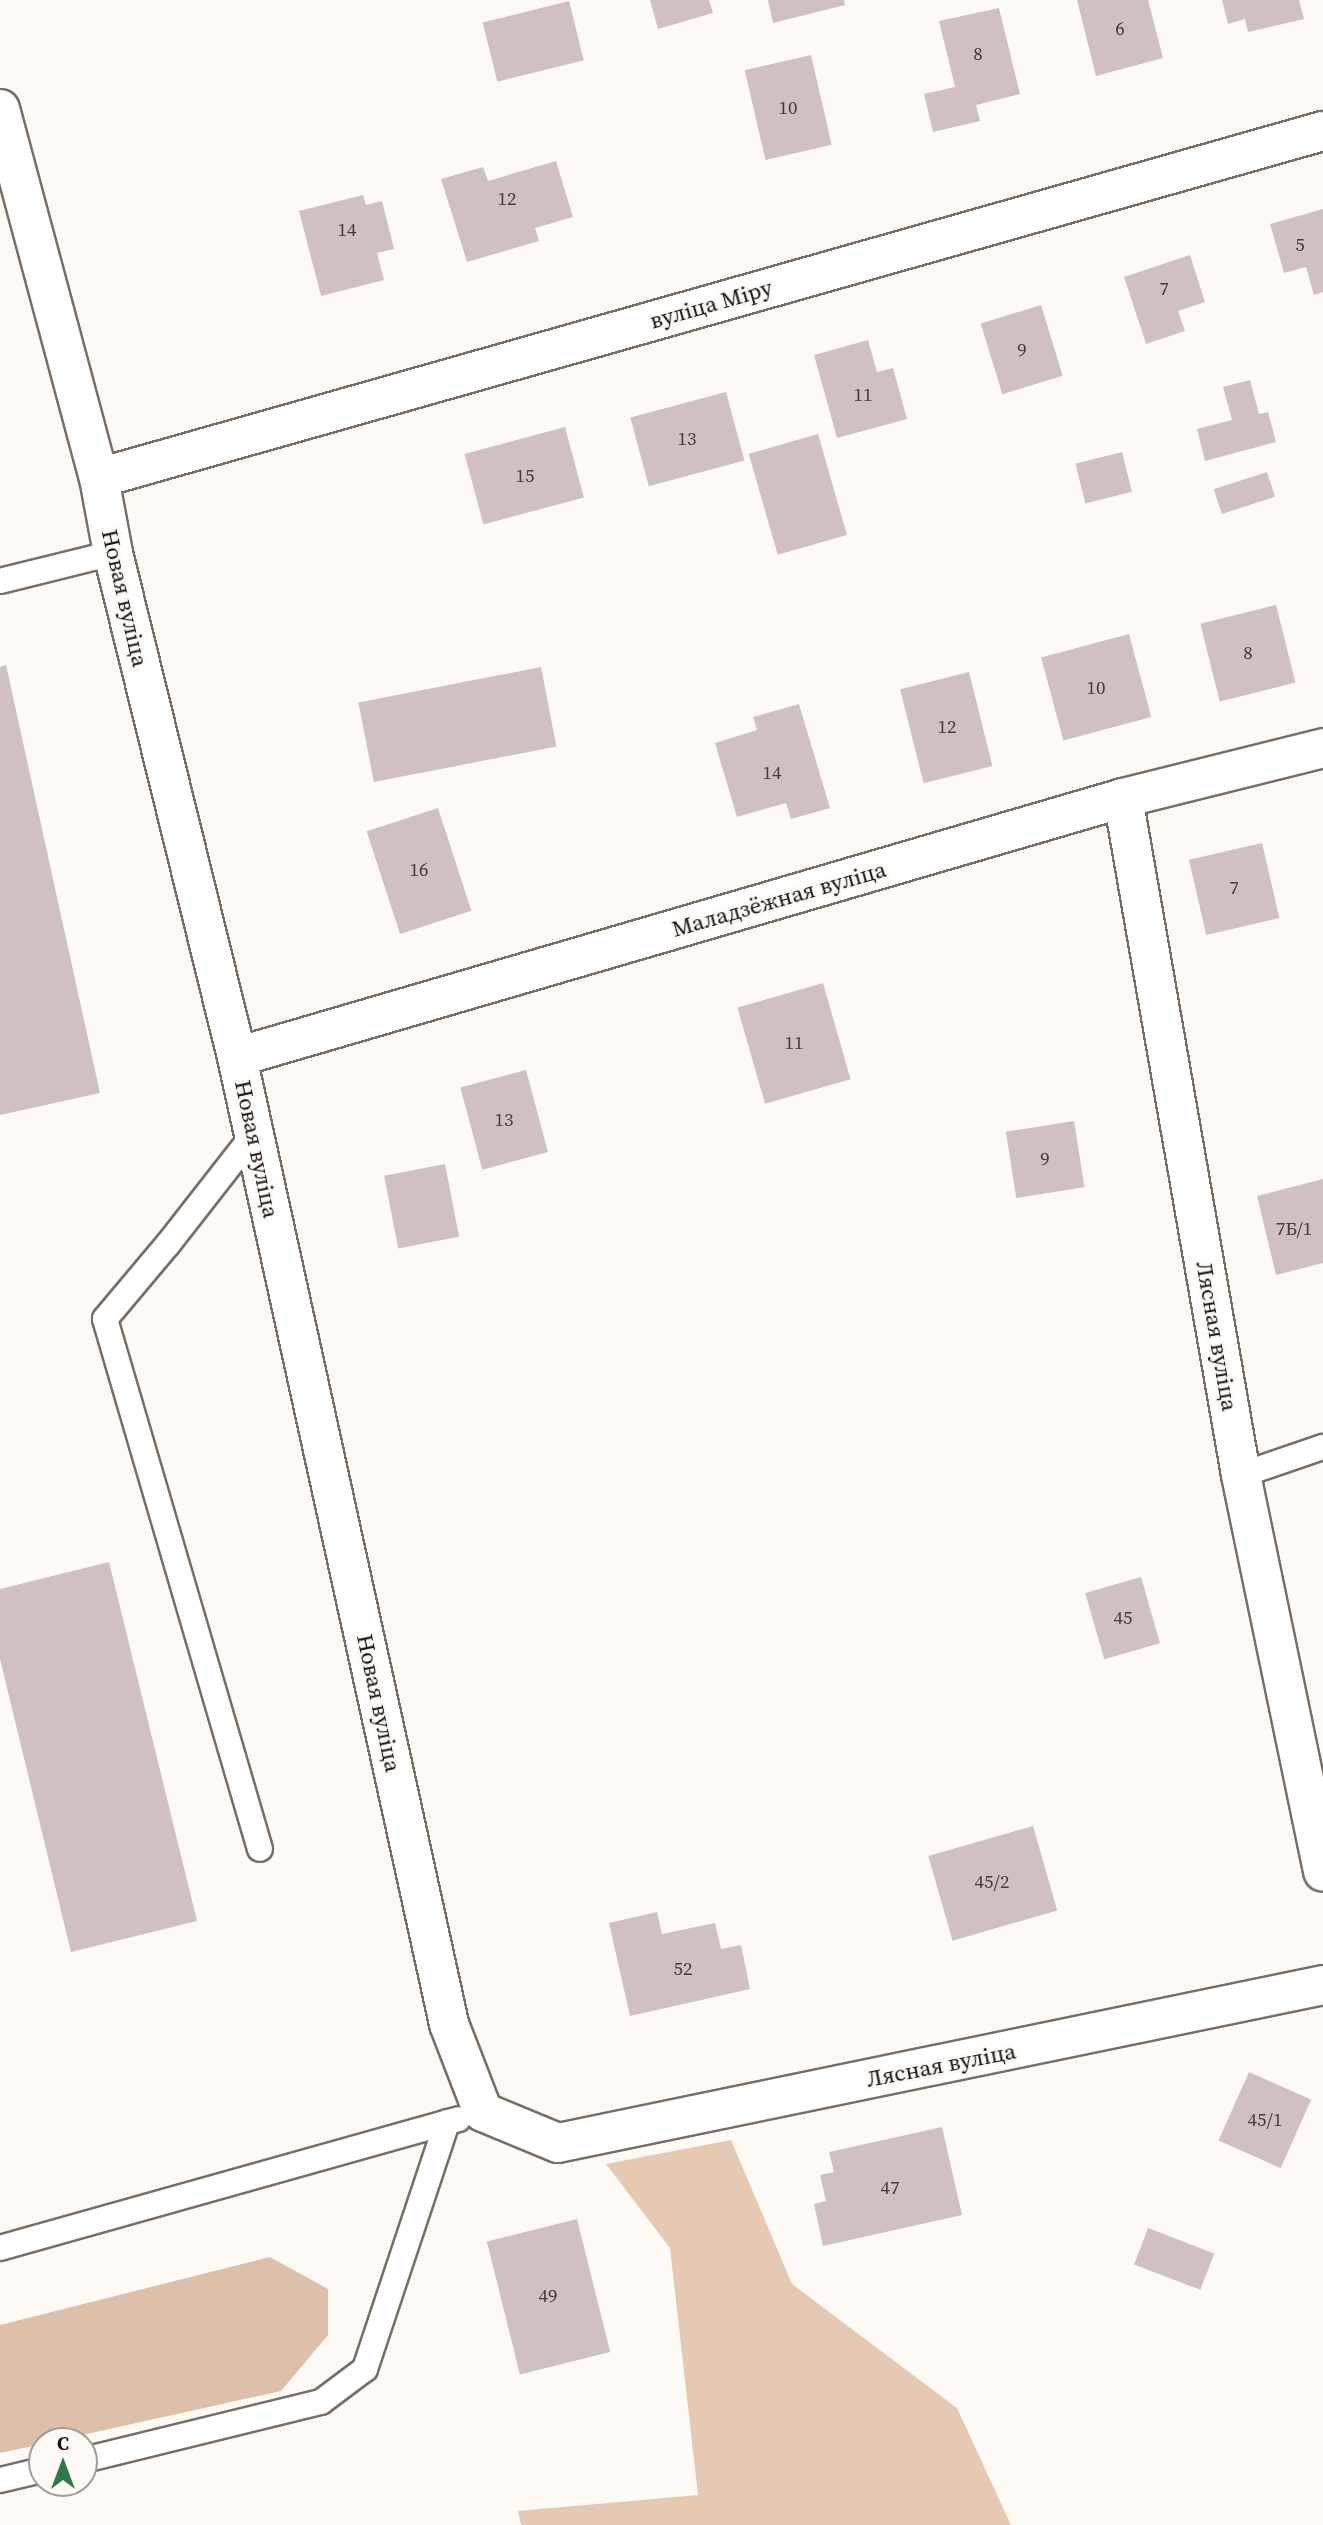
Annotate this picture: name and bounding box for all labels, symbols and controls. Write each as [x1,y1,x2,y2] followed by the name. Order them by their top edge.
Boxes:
[1115,18,1125,40] house number: 6
[973,43,983,65] house number: 8
[779,97,797,119] house number: 10
[498,188,516,210] house number: 12
[338,219,356,241] house number: 14
[1295,234,1305,256] house number: 5
[646,273,776,335] street label: вуліца Міру
[1159,278,1169,300] house number: 7
[1017,339,1027,361] house number: 9
[854,384,872,406] house number: 11
[678,428,696,450] house number: 13
[516,465,534,487] house number: 15
[96,527,154,669] street label: Новая вуліца
[1243,642,1253,664] house number: 8
[1087,677,1105,699] house number: 10
[938,716,956,738] house number: 12
[763,762,781,784] house number: 14
[669,855,889,943] street label: Маладзёжная вуліца
[410,859,428,881] house number: 16
[1229,877,1239,899] house number: 7
[785,1032,803,1054] house number: 11
[229,1078,285,1220] street label: Новая вуліца
[495,1109,513,1131] house number: 13
[1040,1148,1050,1170] house number: 9
[1276,1218,1312,1240] house number: 7Б/1
[1190,1259,1244,1413] street label: Лясная вуліца
[1114,1607,1132,1629] house number: 45
[351,1632,407,1774] street label: Новая вуліца
[975,1871,1009,1893] house number: 45/2
[674,1958,692,1980] house number: 52
[864,2037,1018,2093] street label: Лясная вуліца
[1248,2109,1282,2131] house number: 45/1
[881,2177,899,2199] house number: 47
[539,2285,557,2307] house number: 49
[28,2427,98,2497] north arrow
[57,2430,69,2456] text: С

